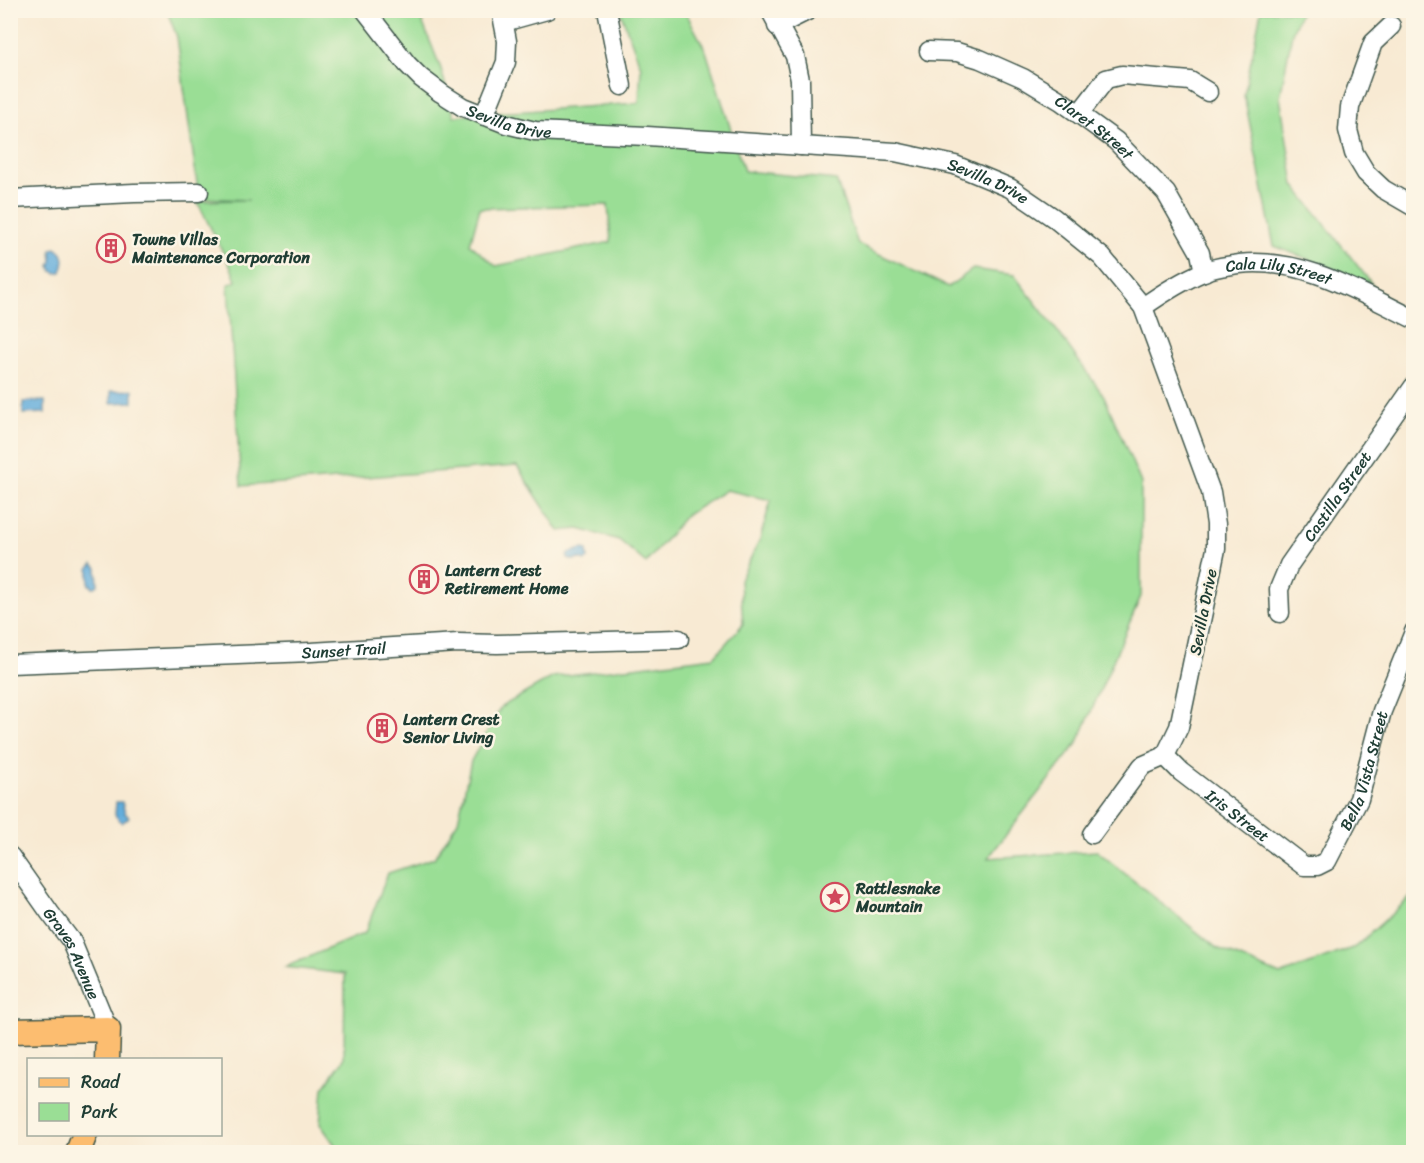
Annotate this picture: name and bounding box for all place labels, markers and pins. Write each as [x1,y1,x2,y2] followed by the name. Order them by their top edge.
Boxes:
[131,225,310,272] place label: Towne Villas Maintenance Corporation
[95,232,127,264] building icon: Towne Villas Maintenance Corporation
[444,556,569,603] place label: Lantern Crest Retirement Home
[408,563,440,595] building icon: Lantern Crest Retirement Home
[402,705,499,752] place label: Lantern Crest Senior Living
[366,712,398,744] building icon: Lantern Crest Senior Living
[855,874,941,921] place label: Rattlesnake Mountain
[819,881,851,913] place icon: Rattlesnake Mountain

